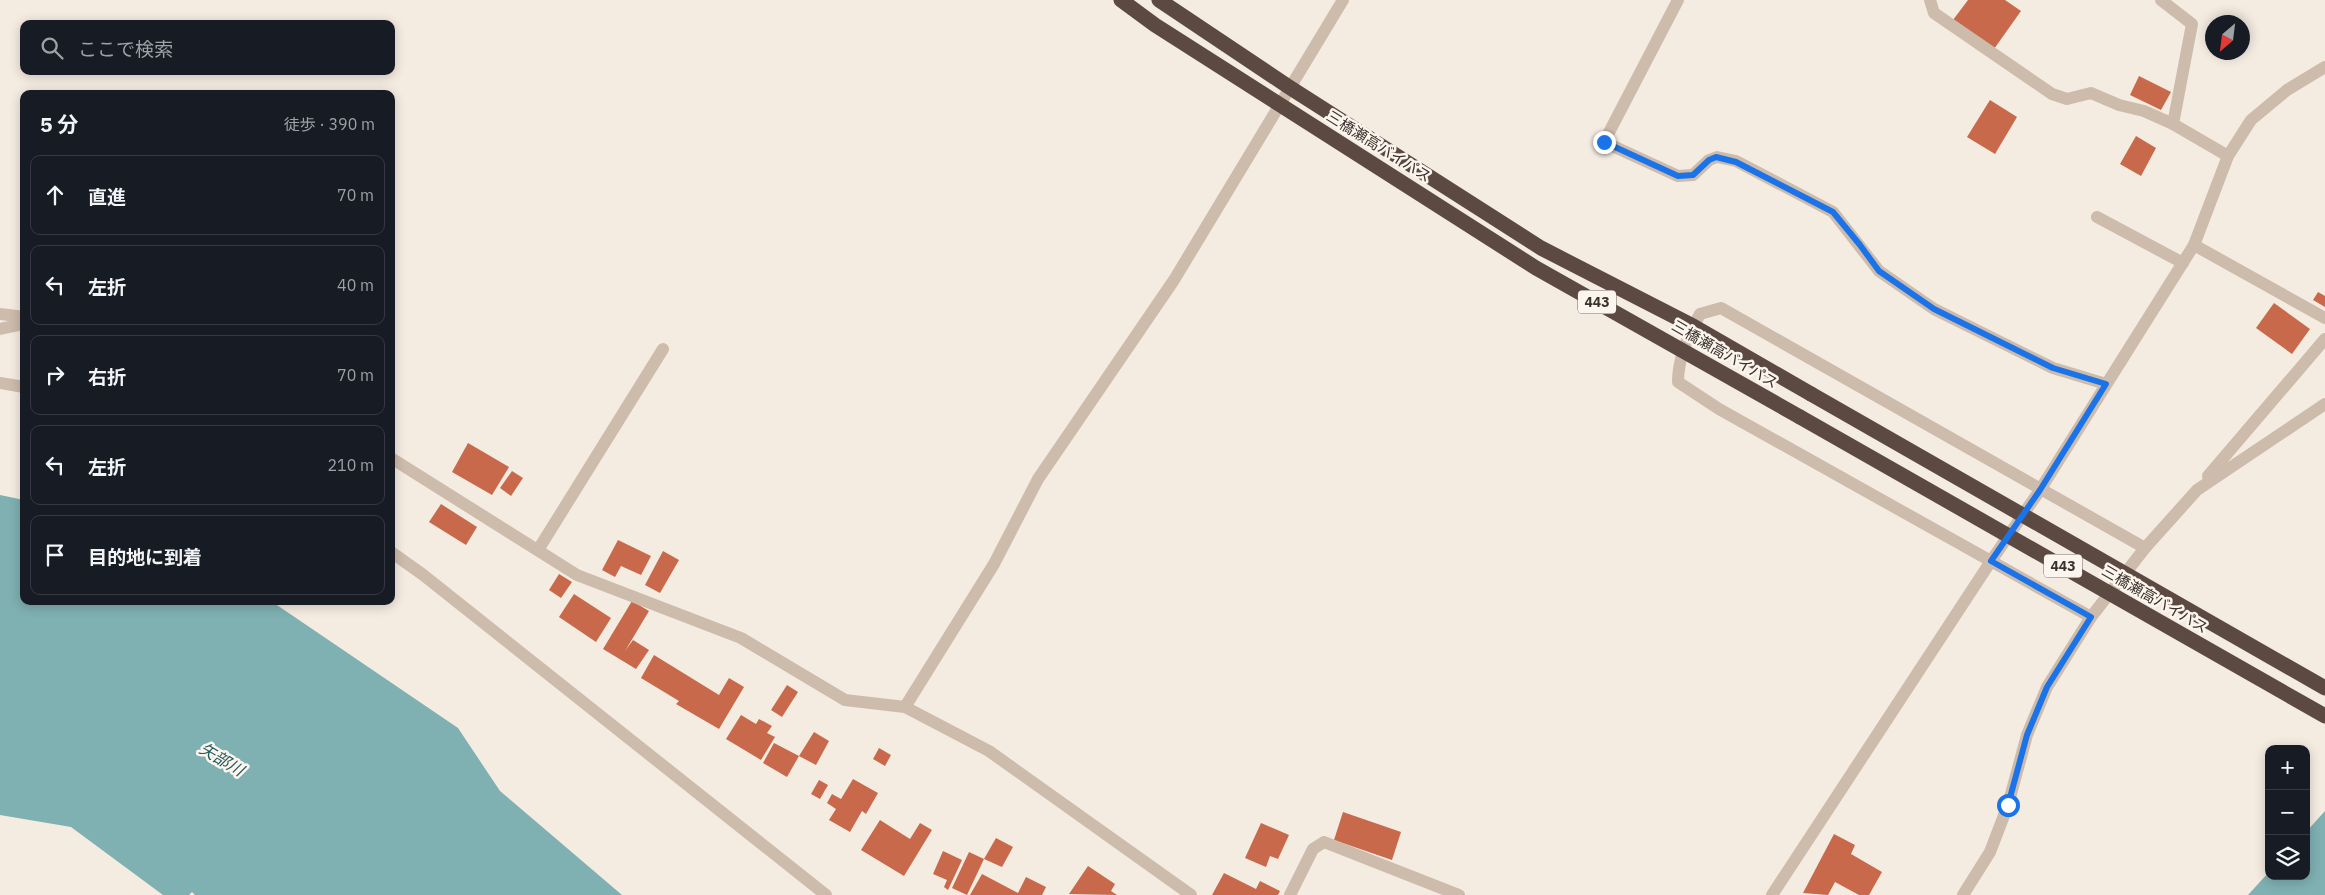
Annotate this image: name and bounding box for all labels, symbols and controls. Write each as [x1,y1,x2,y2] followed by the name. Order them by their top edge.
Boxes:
[2205,15,2250,60] north arrow
[20,20,395,75] search box
[38,34,66,62] icon: search
[78,37,173,61] text: ここで検索
[1323,106,1435,186] street label: 三橋瀬高バイパス
[40,110,79,138] text: 5 分
[284,114,375,134] text: 徒歩 · 390 m
[1593,131,1616,154] route end
[41,181,69,209] icon: ahead
[88,185,126,209] text: 直進
[337,185,374,205] text: 70 m
[41,271,69,299] icon: left
[88,275,126,299] text: 左折
[337,275,374,295] text: 40 m
[1578,290,1616,314] road number: 443
[1668,316,1782,392] street label: 三橋瀬高バイパス
[41,361,69,389] icon: right
[88,365,126,389] text: 右折
[337,365,374,385] text: 70 m
[41,451,69,479] icon: left
[88,455,126,479] text: 左折
[327,455,374,475] text: 210 m
[41,541,69,569] icon: arrive
[88,545,202,569] text: 目的地に到着
[2044,554,2082,578] road number: 443
[2098,561,2212,637] street label: 三橋瀬高バイパス
[196,738,249,781] water label: 矢部川
[2265,745,2310,880] map controls
[2265,745,2310,790] button: +
[2265,790,2310,835] button: −
[1997,794,2020,817] route start
[2265,835,2310,880] button: layers

